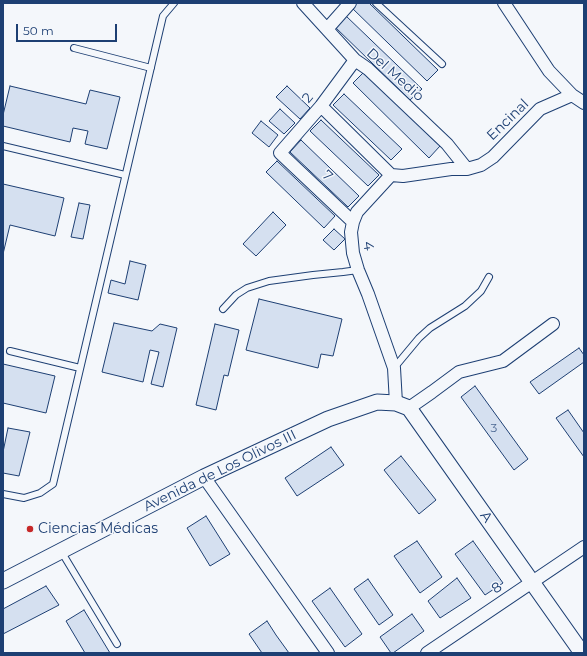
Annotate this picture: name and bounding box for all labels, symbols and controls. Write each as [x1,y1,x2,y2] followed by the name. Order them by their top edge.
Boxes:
[18,16,119,42] scale bar
[23,23,54,38] text: 50 m
[363,45,427,105] street label: Del Medio
[299,90,317,106] street label: 2
[484,96,532,144] street label: Encinal
[318,167,336,185] street label: 7
[359,240,377,252] street label: 4
[491,421,497,435] house number: 3
[141,427,299,515] street label: Avenida de Los Olivos III
[476,508,496,526] street label: A
[38,521,158,537] place label: Ciencias Médicas
[25,524,35,534] marker: Ciencias Médicas
[489,579,505,597] street label: 8

